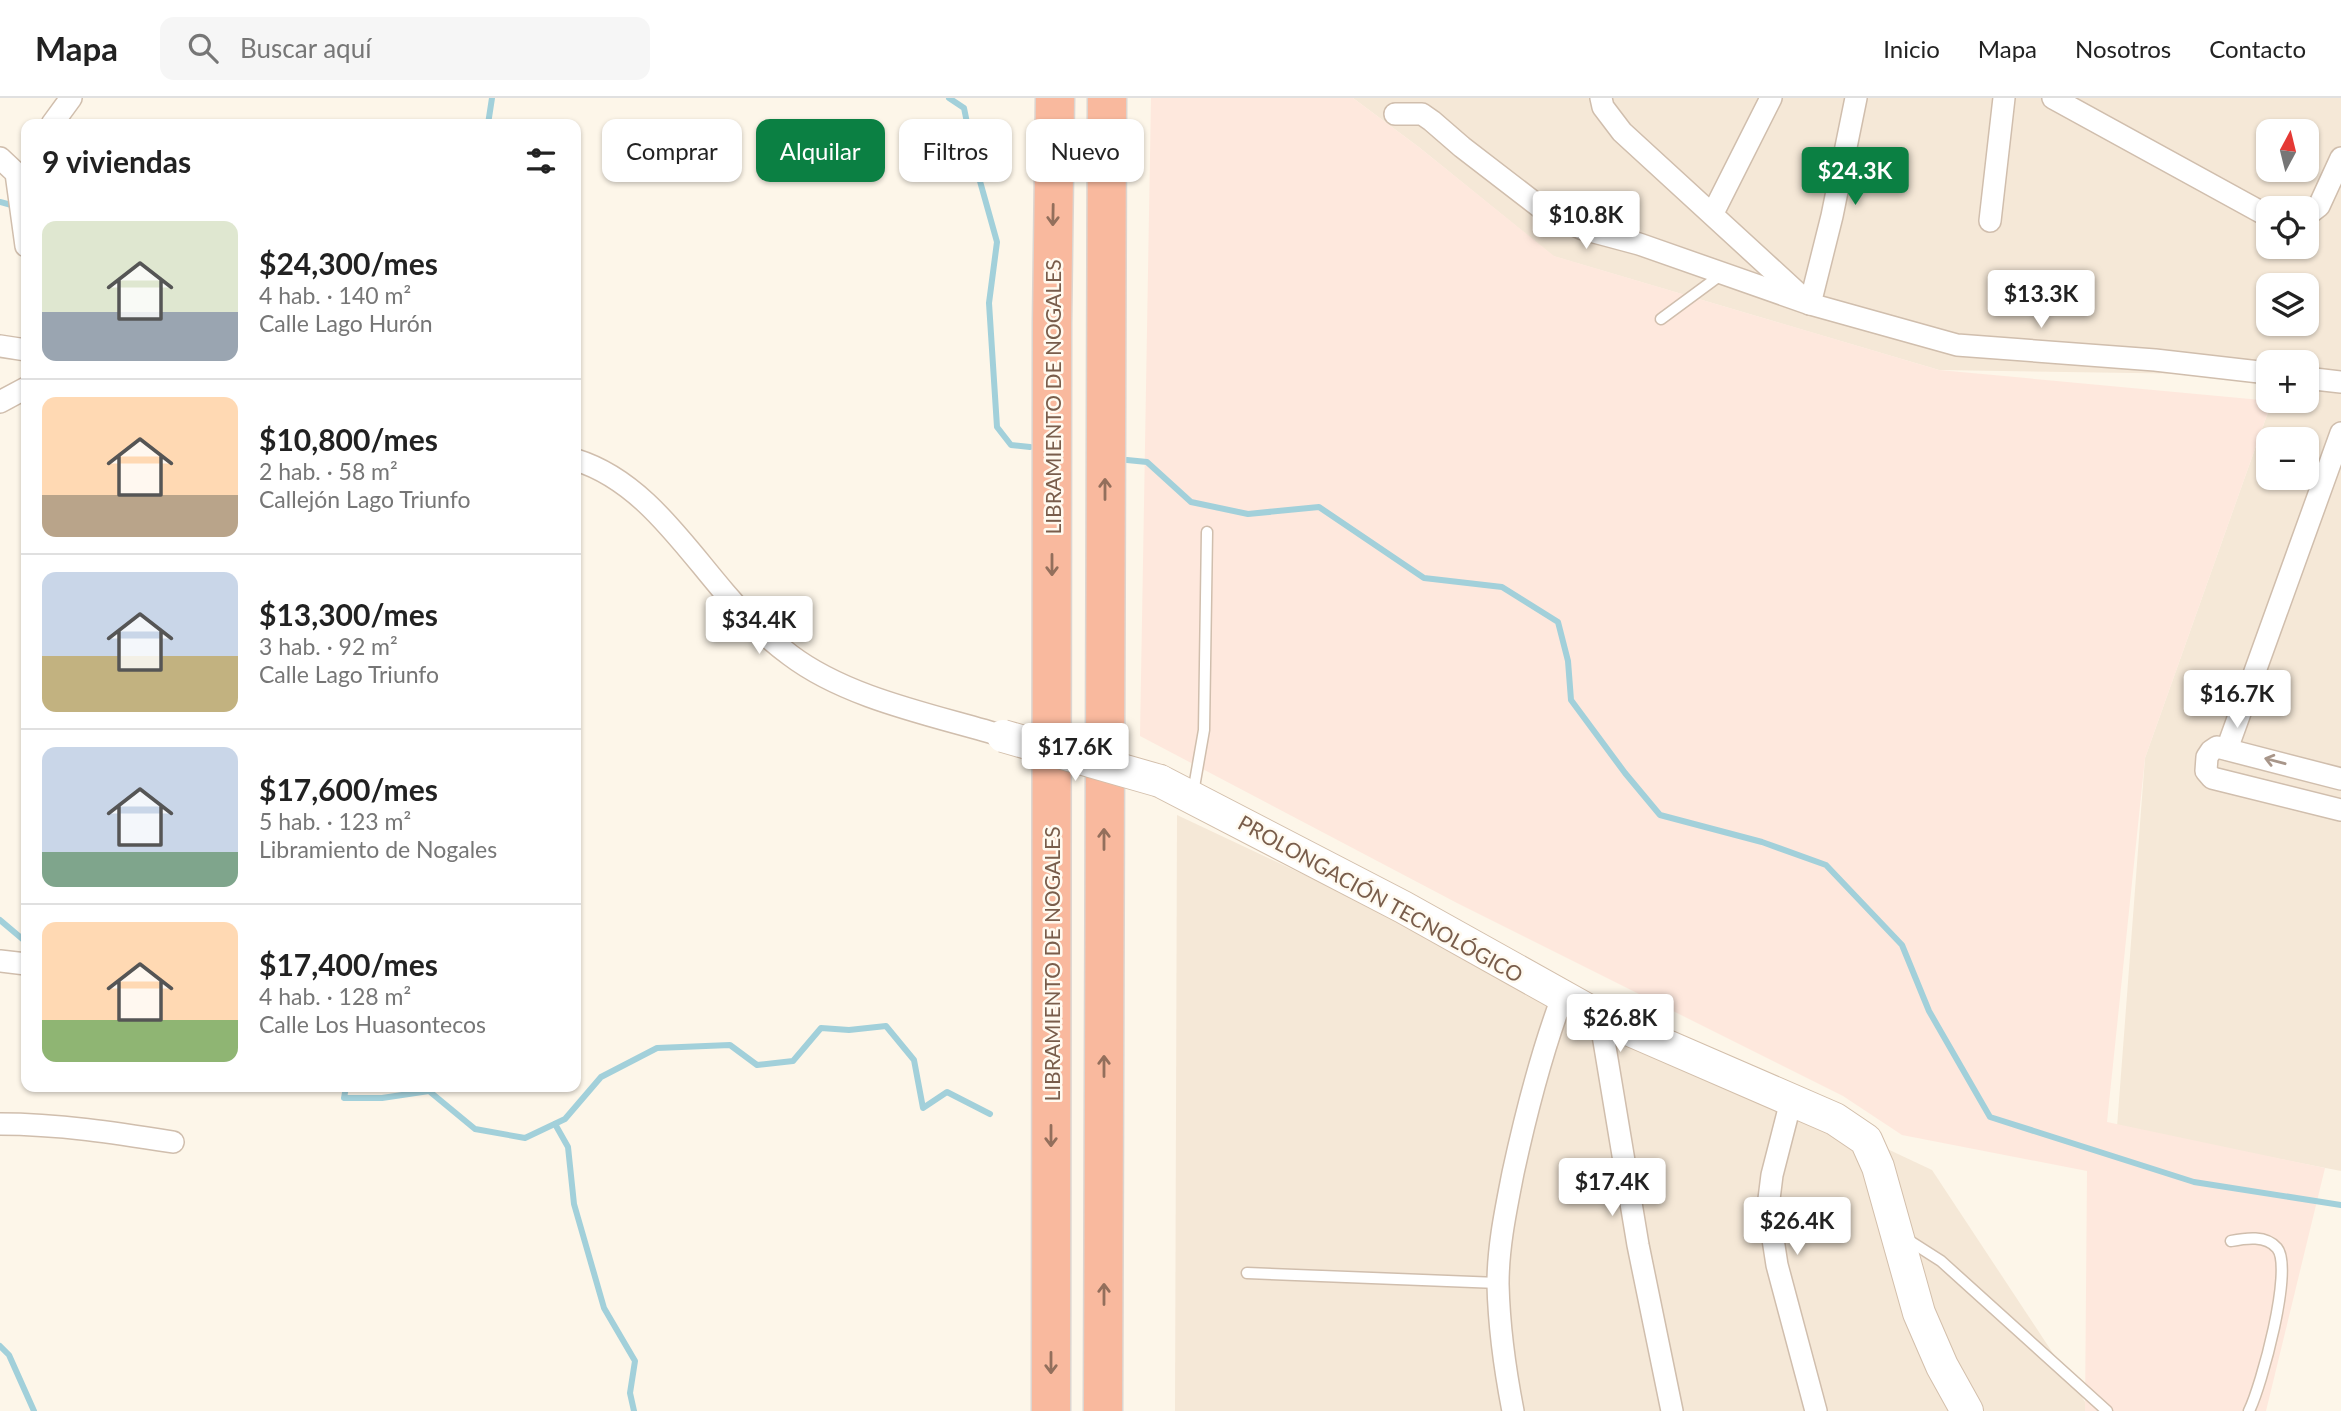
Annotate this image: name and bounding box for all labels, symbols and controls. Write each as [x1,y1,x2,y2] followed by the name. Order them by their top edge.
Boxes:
[160,17,650,80] search box
[35,28,118,68] text: Mapa
[184,29,222,67] icon: search
[240,32,371,64] text: Buscar aquí
[1883,34,1940,63] text: Inicio
[1978,34,2037,63] text: Mapa
[2075,34,2171,63] text: Nosotros
[2209,34,2306,63] text: Contacto
[602,119,742,182] chip: Comprar
[756,119,885,182] chip: Alquilar
[899,119,1012,182] chip: Filtros
[1026,119,1144,182] chip: Nuevo
[2256,119,2319,182] north arrow
[2256,119,2319,490] map controls
[522,142,560,180] icon: filters
[42,143,191,179] text: 9 viviendas
[1798,148,1912,207] pin: $24.3K
[1818,156,1892,184] text: $24.3K
[1529,192,1643,251] pin: $10.8K
[2256,196,2319,259] button: locate
[1549,200,1623,228] text: $10.8K
[1047,203,1060,226] one-way arrow
[259,245,438,281] text: $24,300/mes
[98,249,182,333] icon: home
[1040,259,1065,535] street label: LIBRAMIENTO DE NOGALES
[1984,271,2098,330] pin: $13.3K
[2256,273,2319,336] button: layers
[2004,279,2078,307] text: $13.3K
[259,281,411,309] text: 4 hab. · 140 m²
[259,309,433,337] text: Calle Lago Hurón
[2256,350,2319,413] button: +
[259,421,438,457] text: $10,800/mes
[98,425,182,509] icon: home
[2256,427,2319,490] button: −
[259,457,398,485] text: 2 hab. · 58 m²
[1098,478,1112,501] one-way arrow
[259,485,470,513] text: Callejón Lago Triunfo
[1045,553,1059,576] one-way arrow
[259,596,438,632] text: $13,300/mes
[702,596,816,656] pin: $34.4K
[98,600,182,684] icon: home
[722,605,796,633] text: $34.4K
[259,632,398,660] text: 3 hab. · 92 m²
[259,660,439,688] text: Calle Lago Triunfo
[2180,670,2294,730] pin: $16.7K
[2200,679,2274,707] text: $16.7K
[1018,724,1132,783] pin: $17.6K
[1038,732,1112,760] text: $17.6K
[2264,754,2287,767] one-way arrow
[259,771,438,807] text: $17,600/mes
[98,775,182,859] icon: home
[259,807,411,835] text: 5 hab. · 123 m²
[1234,809,1528,987] street label: PROLONGACIÓN TECNOLÓGICO
[1039,826,1064,1102] street label: LIBRAMIENTO DE NOGALES
[1097,828,1111,851] one-way arrow
[259,835,497,863] text: Libramiento de Nogales
[259,946,438,982] text: $17,400/mes
[98,950,182,1034] icon: home
[259,982,411,1010] text: 4 hab. · 128 m²
[1563,995,1677,1054] pin: $26.8K
[1583,1003,1657,1031] text: $26.8K
[259,1010,486,1038] text: Calle Los Huasontecos
[1097,1055,1111,1078] one-way arrow
[1044,1124,1058,1147] one-way arrow
[1555,1158,1669,1218] pin: $17.4K
[1575,1167,1649,1195] text: $17.4K
[1740,1198,1854,1257] pin: $26.4K
[1760,1206,1834,1234] text: $26.4K
[1097,1283,1111,1306] one-way arrow
[1044,1351,1058,1374] one-way arrow

